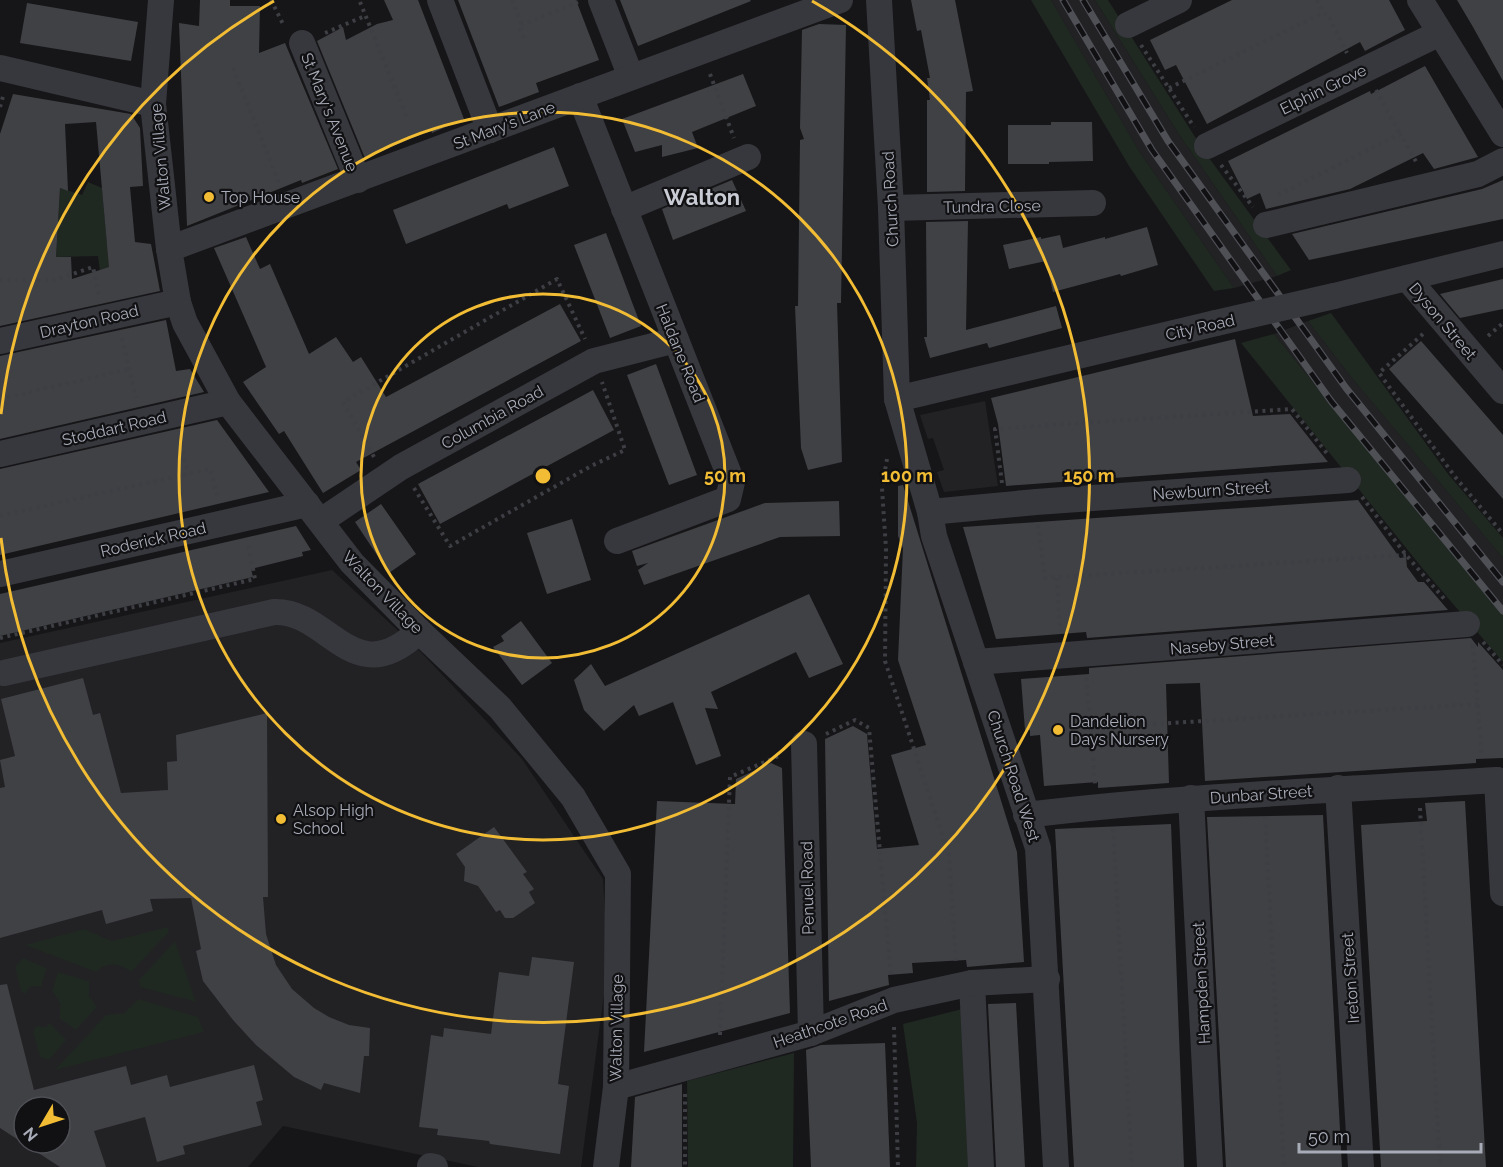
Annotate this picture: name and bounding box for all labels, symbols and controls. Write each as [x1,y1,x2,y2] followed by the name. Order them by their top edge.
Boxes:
[297,50,362,174] street label: St Mary's Avenue
[1277,60,1370,119] street label: Elphin Grove
[451,97,558,154] street label: St Mary's Lane
[146,103,175,211] street label: Walton Village
[879,151,902,247] street label: Church Road
[664,184,740,210] district label: Walton
[221,188,300,207] place label: Top House
[202,190,216,204] marker: Top House
[943,196,1041,217] street label: Tundra Close
[1405,279,1481,364] street label: Dyson Street
[38,301,140,342] street label: Drayton Road
[652,301,709,405] street label: Haldane Road
[1164,310,1237,345] street label: City Road
[438,382,547,453] street label: Columbia Road
[60,407,168,450] street label: Stoddart Road
[704,465,746,486] text: 50 m
[881,465,933,486] text: 100 m
[1064,465,1115,486] text: 150 m
[533,466,553,486] centre of rings
[1152,477,1271,504] street label: Newburn Street
[98,518,208,561] street label: Roderick Road
[338,547,427,638] street label: Walton Village
[1169,630,1275,659] street label: Naseby Street
[983,708,1044,845] street label: Church Road West
[1070,712,1169,749] place label: Dandelion Days Nursery
[1051,723,1065,737] marker: Dandelion Days Nursery
[1209,781,1313,808] street label: Dunbar Street
[293,801,374,838] place label: Alsop High School
[274,812,288,826] marker: Alsop High School
[797,841,818,935] street label: Penuel Road
[1189,921,1214,1044] street label: Hampden Street
[1338,931,1363,1024] street label: Ireton Street
[606,974,627,1082] street label: Walton Village
[771,995,890,1052] street label: Heathcote Road
[12,1095,72,1155] north arrow
[1299,1116,1480,1154] scale bar
[20,1123,42,1145] text: N
[1308,1126,1350,1147] text: 50 m

